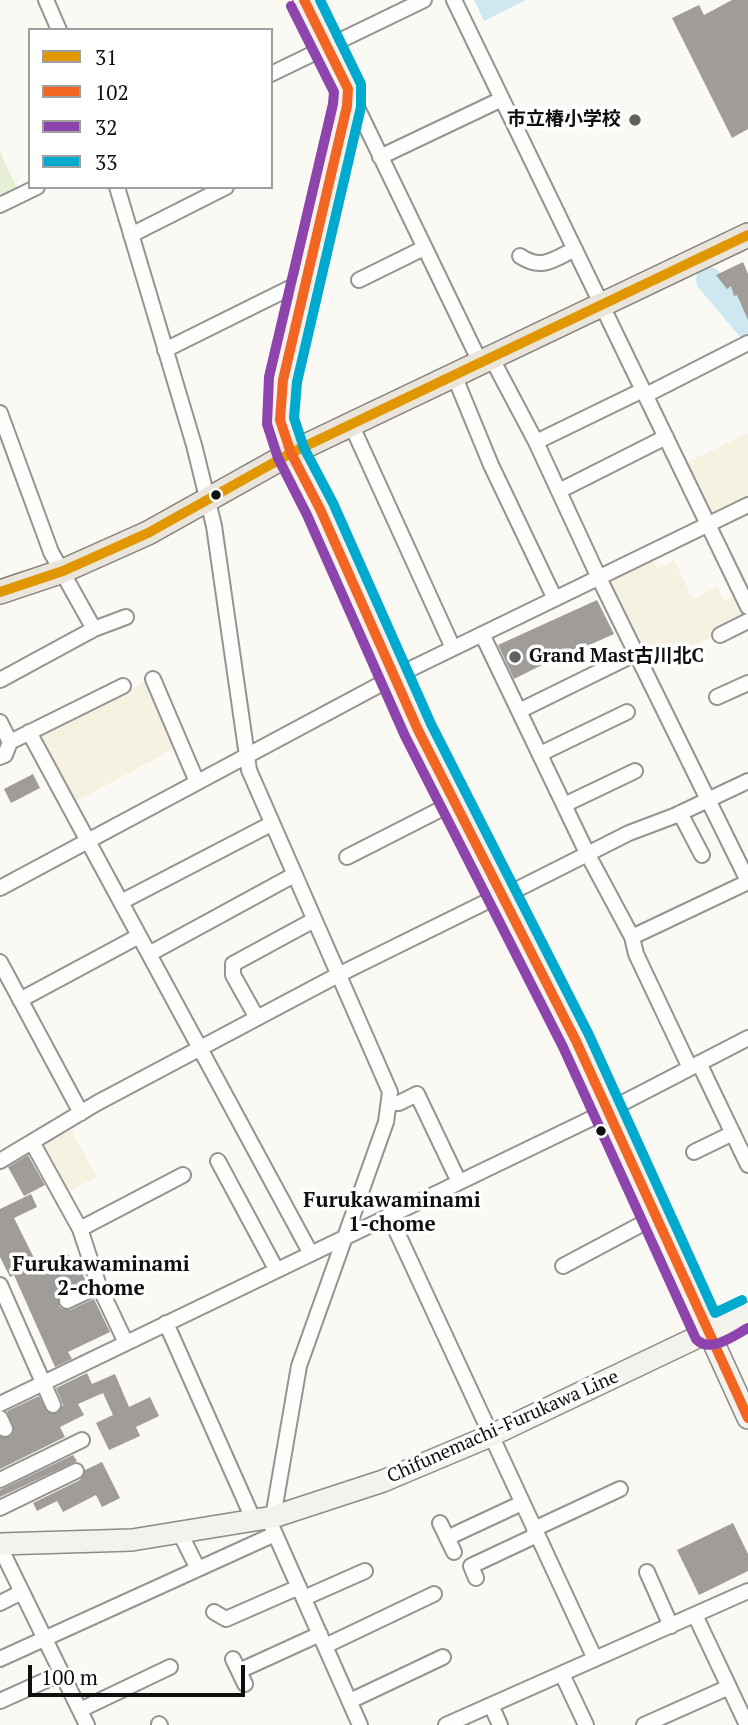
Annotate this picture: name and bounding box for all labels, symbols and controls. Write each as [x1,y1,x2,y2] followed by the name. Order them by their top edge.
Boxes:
[28,28,273,189] legend
[95,43,117,71] text: 31
[95,78,129,106] text: 102
[507,109,621,131] place label: 市立椿小学校
[627,112,643,128] marker: 市立椿小学校
[95,113,117,141] text: 32
[95,148,117,176] text: 33
[209,488,223,502] unlabelled marker
[529,646,704,668] place label: Grand Mast古川北C
[507,649,523,665] marker: Grand Mast古川北C
[594,1124,608,1138] unlabelled marker
[303,1188,481,1238] district label: Furukawaminami 1-chome
[12,1252,190,1302] district label: Furukawaminami 2-chome
[384,1366,622,1488] street label: Chifunemachi-Furukawa Line
[32,1652,248,1696] scale bar
[41,1663,98,1691] text: 100 m

